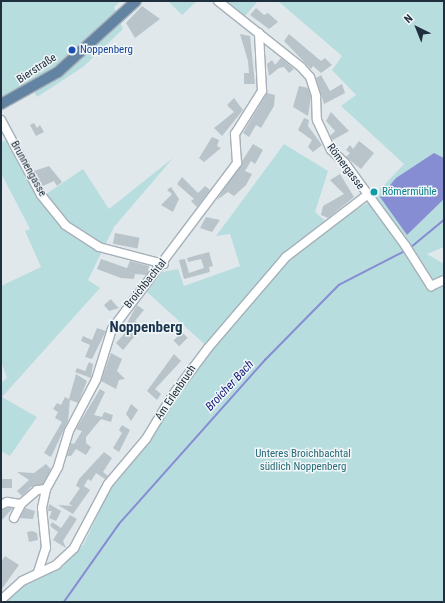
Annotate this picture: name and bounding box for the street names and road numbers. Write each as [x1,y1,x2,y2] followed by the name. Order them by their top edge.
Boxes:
[15,51,59,87] street label: Bierstraße
[7,139,49,199] street label: Brunnengasse
[324,141,366,193] street label: Römergasse
[122,257,170,311] street label: Broichbachtal
[153,363,199,423] street label: Am Erlenbruch

